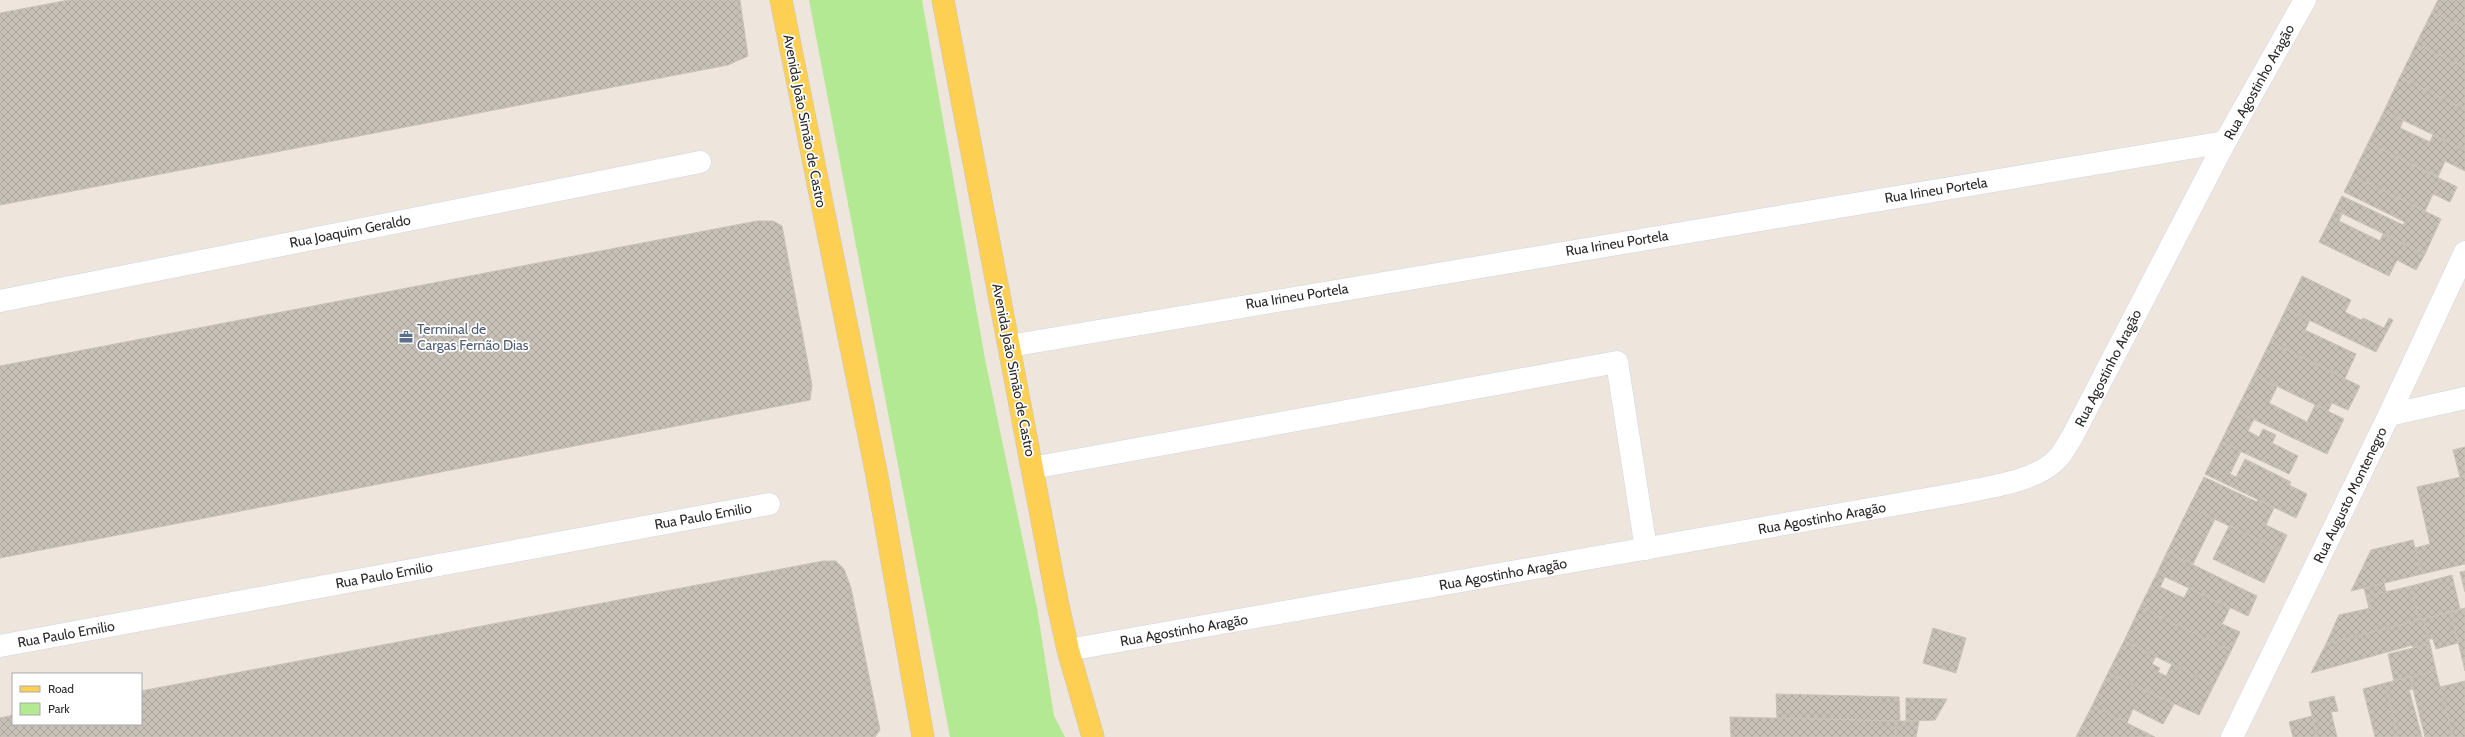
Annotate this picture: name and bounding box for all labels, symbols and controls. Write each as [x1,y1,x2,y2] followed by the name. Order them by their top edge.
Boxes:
[2220,21,2298,143] street label: Rua Agostinho Aragão
[779,33,831,209] street label: Avenida João Simão de Castro
[1883,173,1989,207] street label: Rua Irineu Portela
[288,210,412,252] street label: Rua Joaquim Geraldo
[1564,226,1670,260] street label: Rua Irineu Portela
[1244,279,1350,313] street label: Rua Irineu Portela
[988,282,1040,458] street label: Avenida João Simão de Castro
[2071,306,2146,430] street label: Rua Agostinho Aragão
[417,320,529,354] place label: Terminal de Cargas Fernão Dias
[398,329,414,345] office icon: Terminal de Cargas Fernão Dias
[2309,424,2391,566] street label: Rua Augusto Montenegro
[1757,498,1888,538] street label: Rua Agostinho Aragão
[653,499,753,533] street label: Rua Paulo Emilio
[1438,554,1569,594] street label: Rua Agostinho Aragão
[334,558,434,592] street label: Rua Paulo Emilio
[1119,610,1250,650] street label: Rua Agostinho Aragão
[16,617,116,651] street label: Rua Paulo Emilio
[12,673,142,725] legend
[48,681,74,696] text: Road
[48,701,70,716] text: Park

